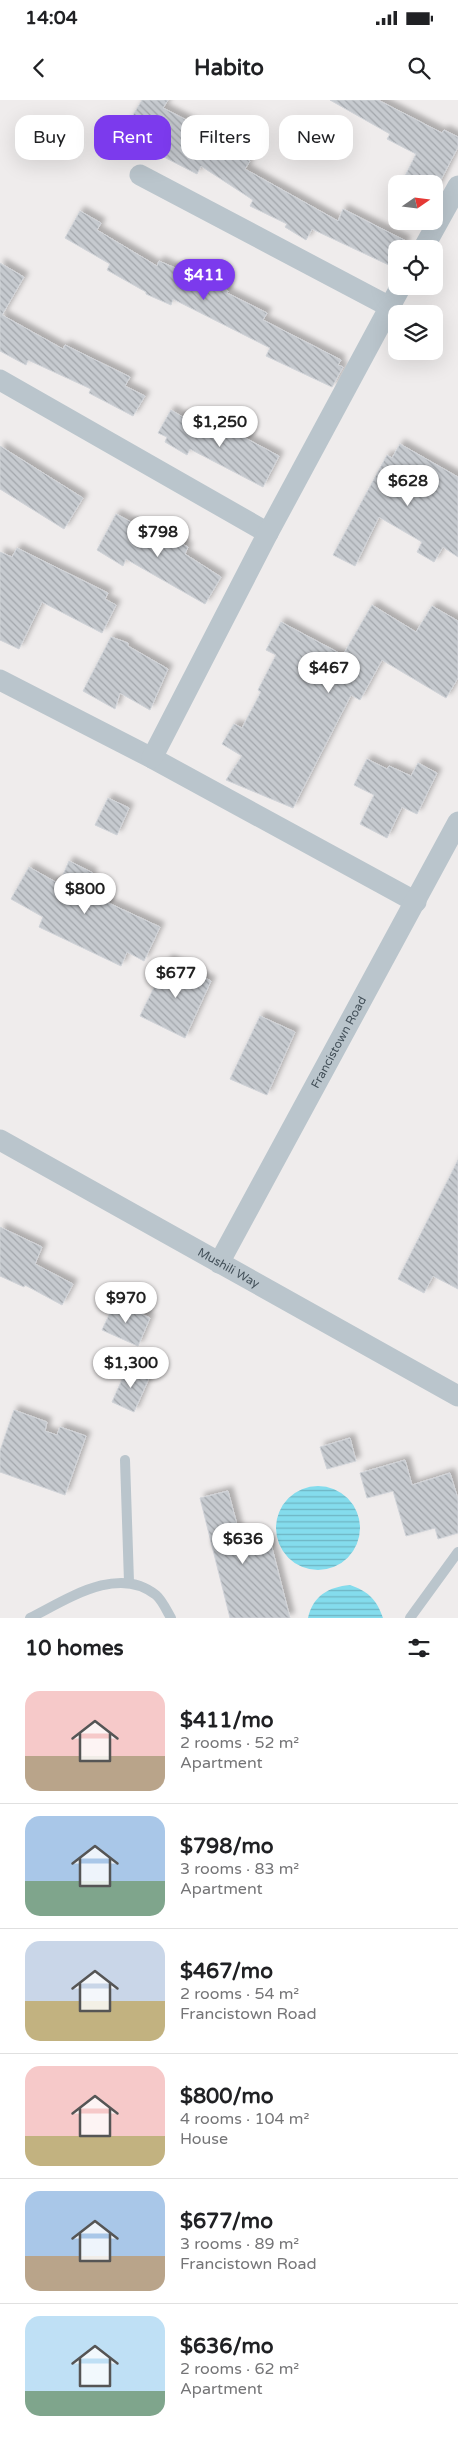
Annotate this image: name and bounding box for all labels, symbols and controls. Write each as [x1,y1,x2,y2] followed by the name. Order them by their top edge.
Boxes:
[25,7,78,29] text: 14:04
[25,54,53,82] icon: back
[405,54,433,82] icon: search
[194,55,264,81] text: Habito
[15,115,84,160] chip: Buy
[94,115,171,160] chip: Rent
[181,115,269,160] chip: Filters
[279,115,353,160] chip: New
[388,175,442,230] north arrow
[388,175,443,360] map controls
[388,240,443,295] button: locate
[174,258,234,301] pin: $411
[184,265,224,285] text: $411
[388,305,443,360] button: layers
[179,406,261,448] pin: $1,250
[193,412,247,432] text: $1,250
[378,464,438,507] pin: $628
[388,471,428,491] text: $628
[128,516,188,558] pin: $798
[138,522,178,542] text: $798
[299,652,359,694] pin: $467
[309,658,349,678] text: $467
[55,872,115,915] pin: $800
[65,879,105,899] text: $800
[146,956,206,999] pin: $677
[156,963,196,983] text: $677
[308,994,369,1091] street label: Francistown Road
[195,1245,263,1291] street label: Mushili Way
[96,1282,156,1324] pin: $970
[106,1288,146,1308] text: $970
[90,1346,172,1389] pin: $1,300
[104,1353,158,1373] text: $1,300
[213,1522,273,1565] pin: $636
[223,1529,263,1549] text: $636
[405,1634,433,1662] icon: filters
[25,1636,124,1661] text: 10 homes
[180,1708,274,1733] text: $411/mo
[65,1711,125,1771] icon: home
[180,1733,299,1753] text: 2 rooms · 52 m²
[180,1753,263,1773] text: Apartment
[180,1834,274,1859] text: $798/mo
[65,1836,125,1896] icon: home
[180,1859,299,1879] text: 3 rooms · 83 m²
[180,1879,263,1899] text: Apartment
[180,1959,273,1984] text: $467/mo
[65,1961,125,2021] icon: home
[180,1984,299,2004] text: 2 rooms · 54 m²
[180,2004,317,2024] text: Francistown Road
[180,2084,274,2109] text: $800/mo
[65,2086,125,2146] icon: home
[180,2109,309,2129] text: 4 rooms · 104 m²
[180,2129,228,2149] text: House
[180,2209,273,2234] text: $677/mo
[65,2211,125,2271] icon: home
[180,2234,299,2254] text: 3 rooms · 89 m²
[180,2254,317,2274] text: Francistown Road
[180,2334,274,2359] text: $636/mo
[65,2336,125,2396] icon: home
[180,2359,299,2379] text: 2 rooms · 62 m²
[180,2379,263,2399] text: Apartment

